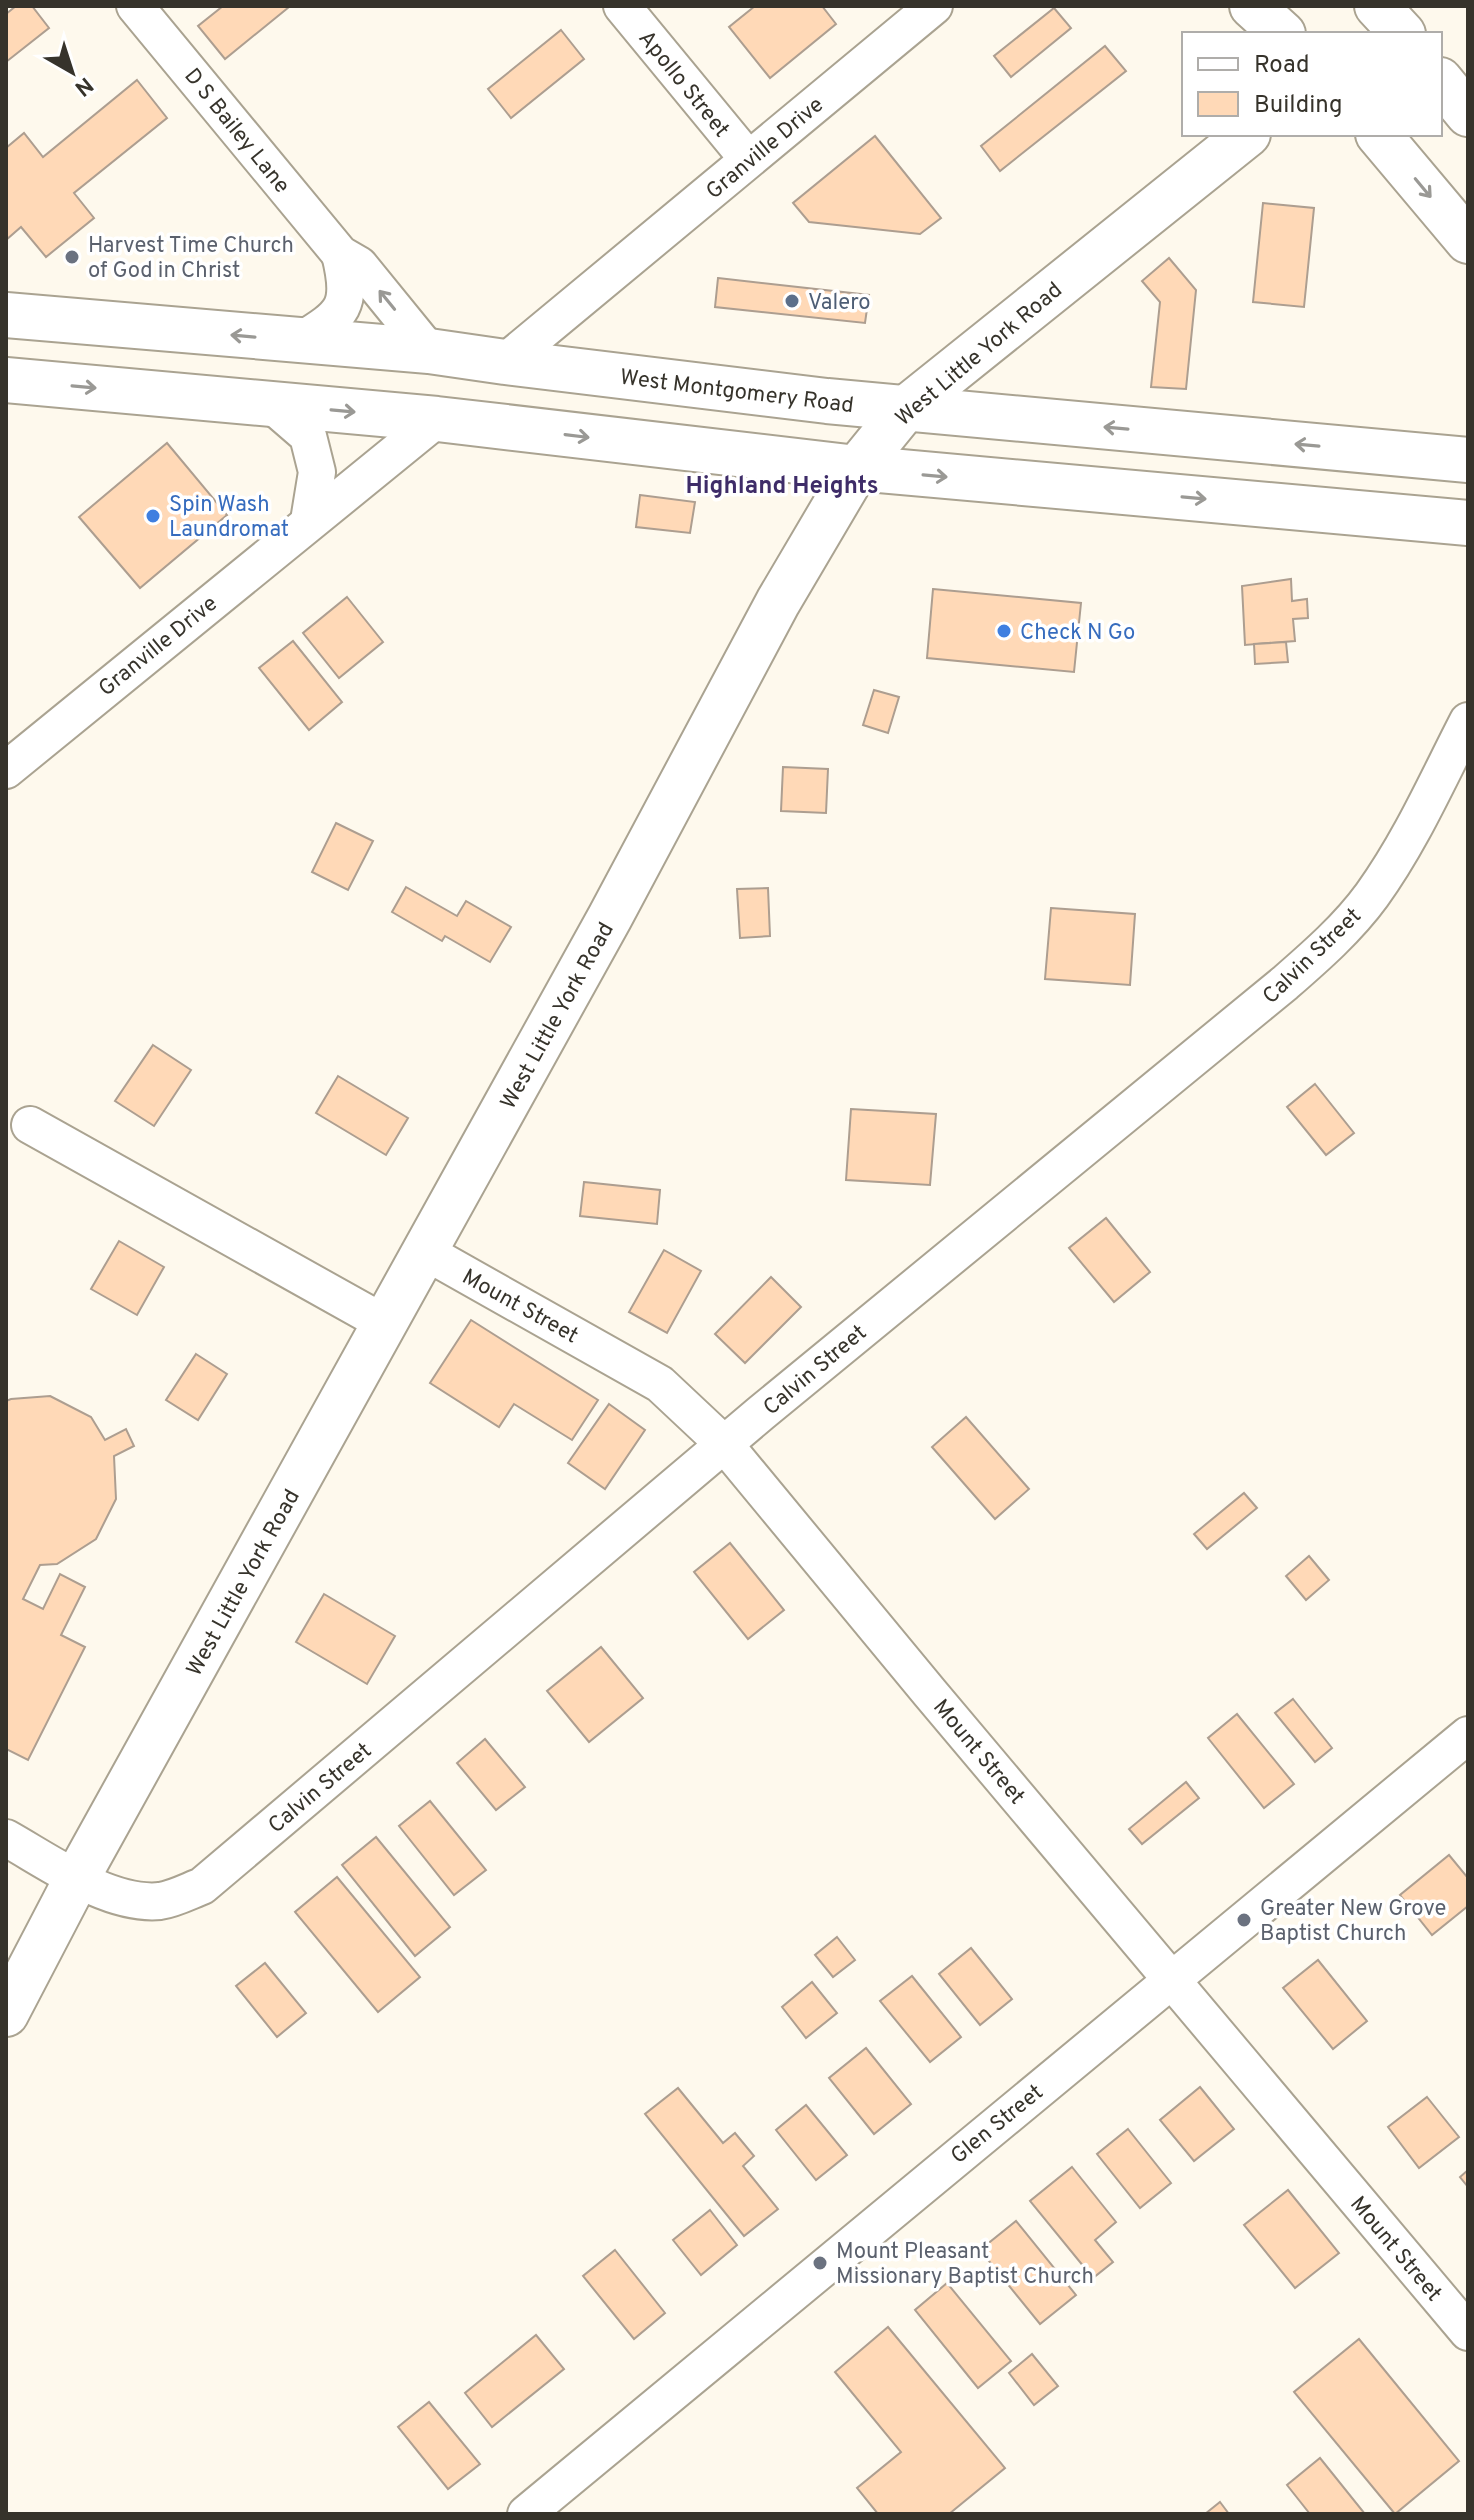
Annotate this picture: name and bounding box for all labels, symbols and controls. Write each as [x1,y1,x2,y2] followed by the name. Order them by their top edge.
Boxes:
[632,26,734,143] street label: Apollo Street
[32,32,112,112] north arrow
[1182,32,1442,136] legend
[1254,51,1310,81] text: Road
[177,64,295,200] street label: D S Bailey Lane
[68,70,98,101] text: N
[1254,91,1343,121] text: Building
[701,92,830,206] street label: Granville Drive
[1414,177,1432,197] one-way arrow
[88,233,294,285] place label: Harvest Time Church of God in Christ
[63,248,81,266] marker: Harvest Time Church of God in Christ
[891,277,1068,433] street label: West Little York Road
[378,290,396,310] one-way arrow
[808,290,870,317] place label: Valero
[783,292,801,310] marker: Valero
[230,328,257,343] one-way arrow
[618,365,855,420] street label: West Montgomery Road
[70,380,97,395] one-way arrow
[329,403,356,418] one-way arrow
[1103,420,1130,435] one-way arrow
[563,428,590,443] one-way arrow
[1294,438,1321,453] one-way arrow
[921,468,948,483] one-way arrow
[685,472,879,502] district label: Highland Heights
[1180,491,1207,506] one-way arrow
[169,492,289,544] place label: Spin Wash Laundromat
[144,507,162,525] marker: Spin Wash Laundromat
[94,591,223,703] street label: Granville Drive
[1020,620,1135,647] place label: Check N Go
[995,622,1013,640] marker: Check N Go
[1258,903,1368,1010] street label: Calvin Street
[496,918,621,1114] street label: West Little York Road
[457,1264,583,1350] street label: Mount Street
[758,1320,873,1422] street label: Calvin Street
[182,1485,307,1681] street label: West Little York Road
[926,1695,1030,1811] street label: Mount Street
[263,1738,378,1840] street label: Calvin Street
[1260,1896,1446,1948] place label: Greater New Grove Baptist Church
[1235,1911,1253,1929] marker: Greater New Grove Baptist Church
[946,2079,1049,2170] street label: Glen Street
[1343,2192,1447,2308] street label: Mount Street
[836,2239,1094,2291] place label: Mount Pleasant Missionary Baptist Church
[811,2254,829,2272] marker: Mount Pleasant Missionary Baptist Church

